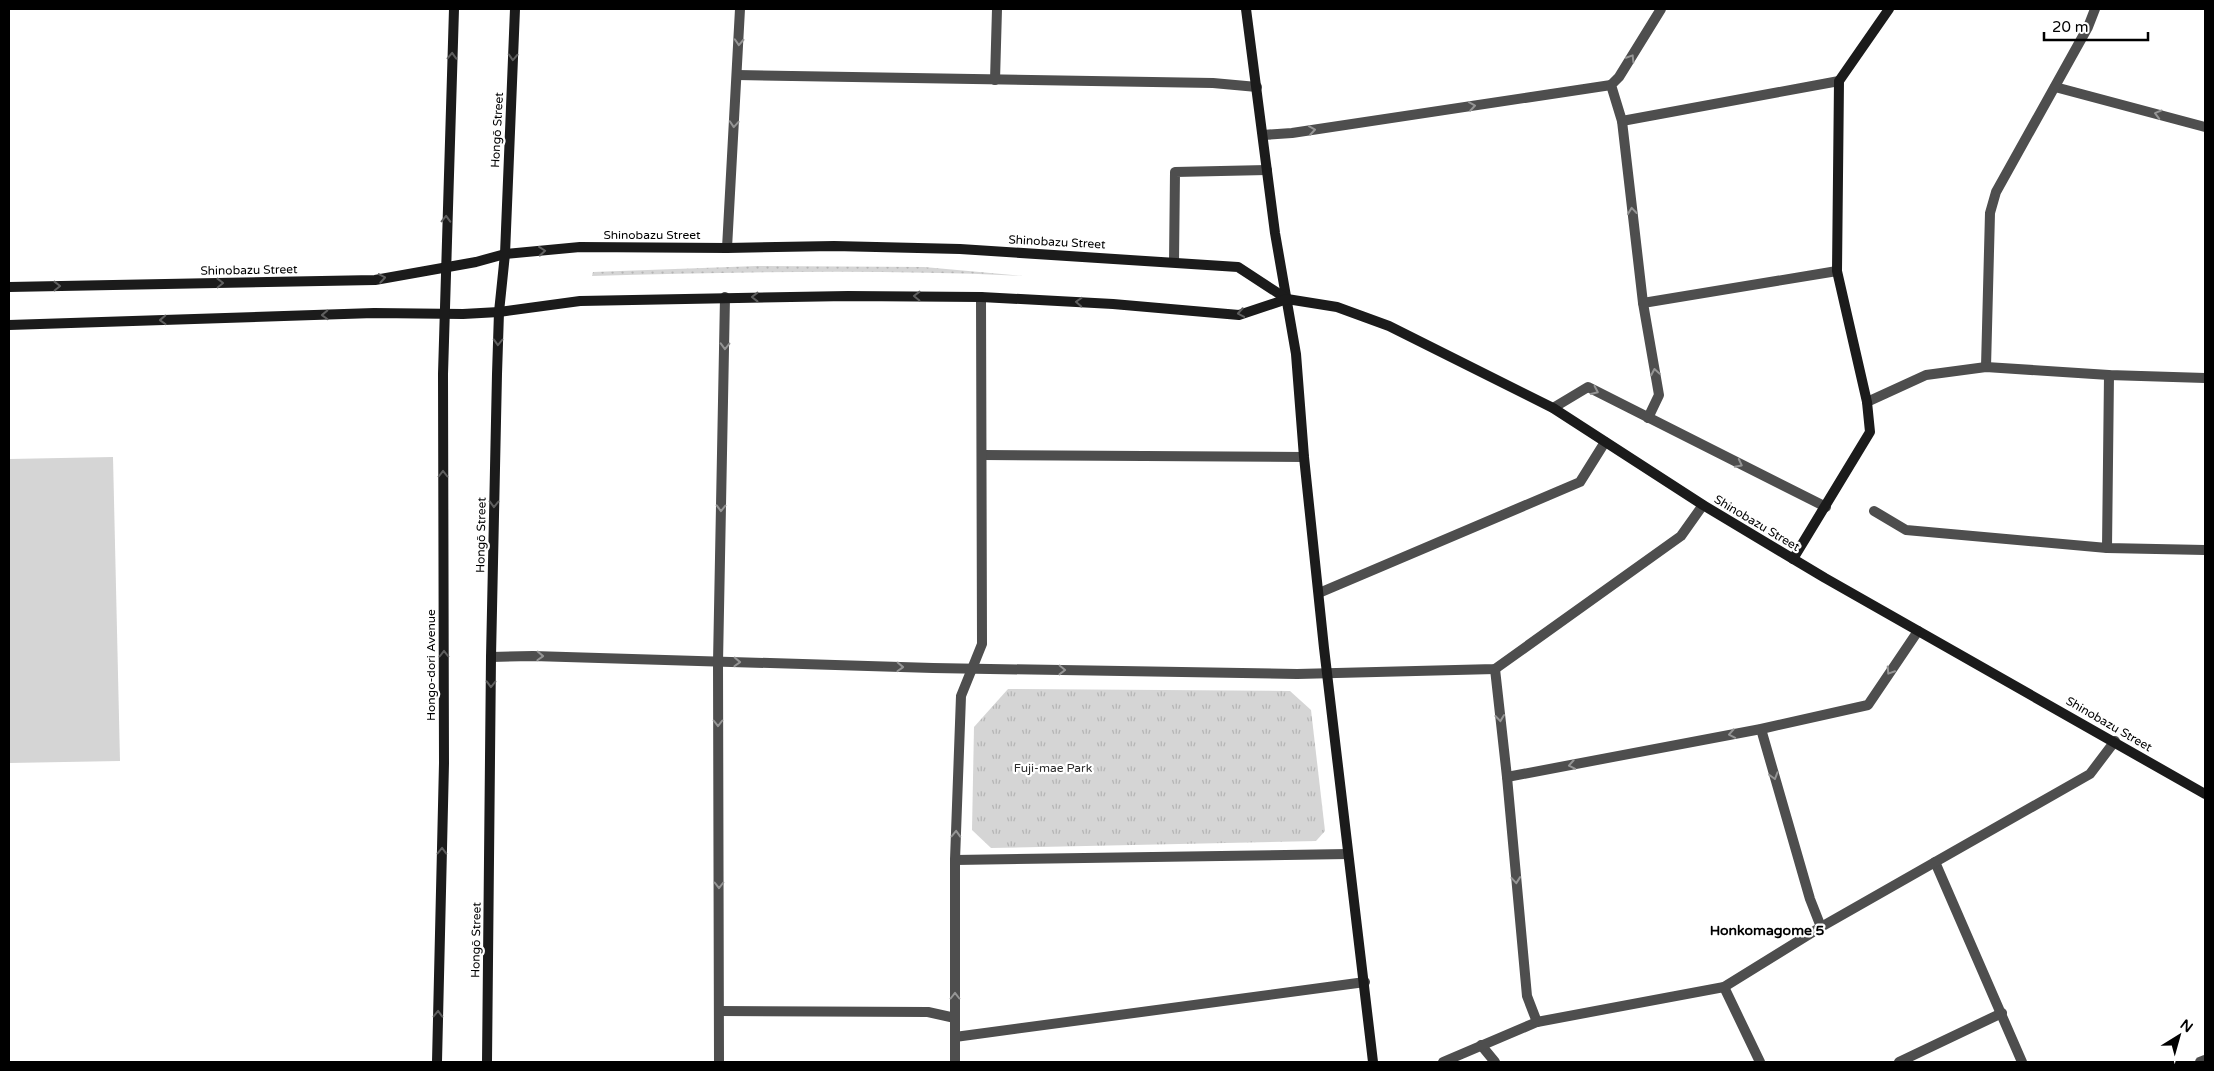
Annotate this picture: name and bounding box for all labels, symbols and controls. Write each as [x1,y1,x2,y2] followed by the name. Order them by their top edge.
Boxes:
[2044,10,2148,42] scale bar
[2052,18,2089,36] text: 20 m
[733,38,744,46] one-way arrow
[447,52,458,60] one-way arrow
[508,54,518,62] one-way arrow
[1625,54,1635,63] one-way arrow
[488,91,506,168] street label: Hongō Street
[1469,101,1477,112] one-way arrow
[2154,109,2163,120] one-way arrow
[729,120,740,128] one-way arrow
[1307,126,1316,136] one-way arrow
[1627,207,1638,215] one-way arrow
[441,214,452,222] one-way arrow
[603,228,701,242] street label: Shinobazu Street
[1008,232,1106,252] street label: Shinobazu Street
[538,246,546,257] one-way arrow
[200,262,298,278] street label: Shinobazu Street
[378,274,387,284] one-way arrow
[216,278,224,288] one-way arrow
[54,281,62,292] one-way arrow
[750,291,758,302] one-way arrow
[913,291,921,302] one-way arrow
[1075,297,1083,308] one-way arrow
[1237,308,1246,318] one-way arrow
[321,309,329,320] one-way arrow
[159,315,166,325] one-way arrow
[493,338,503,346] one-way arrow
[719,342,730,350] one-way arrow
[1650,368,1660,377] one-way arrow
[1589,384,1598,394] one-way arrow
[1734,458,1743,468] one-way arrow
[438,469,448,477] one-way arrow
[1712,492,1803,554] street label: Shinobazu Street
[473,497,489,573] street label: Hongō Street
[489,501,499,509] one-way arrow
[716,504,727,512] one-way arrow
[424,609,438,721] street label: Hongo-dori Avenue
[439,649,449,657] one-way arrow
[536,651,544,661] one-way arrow
[733,657,741,668] one-way arrow
[896,662,904,672] one-way arrow
[1058,665,1066,675] one-way arrow
[1887,665,1896,675] one-way arrow
[486,681,496,689] one-way arrow
[2063,694,2155,755] street label: Shinobazu Street
[1494,714,1505,722] one-way arrow
[713,720,723,727] one-way arrow
[1727,729,1736,739] one-way arrow
[1567,759,1576,769] one-way arrow
[1014,761,1093,775] park label: Fuji-mae Park
[1769,771,1779,779] one-way arrow
[951,829,961,837] one-way arrow
[437,847,447,854] one-way arrow
[1510,876,1521,884] one-way arrow
[714,882,724,890] one-way arrow
[468,902,484,978] street label: Hongō Street
[1710,922,1825,939] district label: Honkomagome 5
[950,992,960,1000] one-way arrow
[433,1009,443,1017] one-way arrow
[2154,1011,2204,1061] north arrow
[2177,1016,2196,1036] text: N

